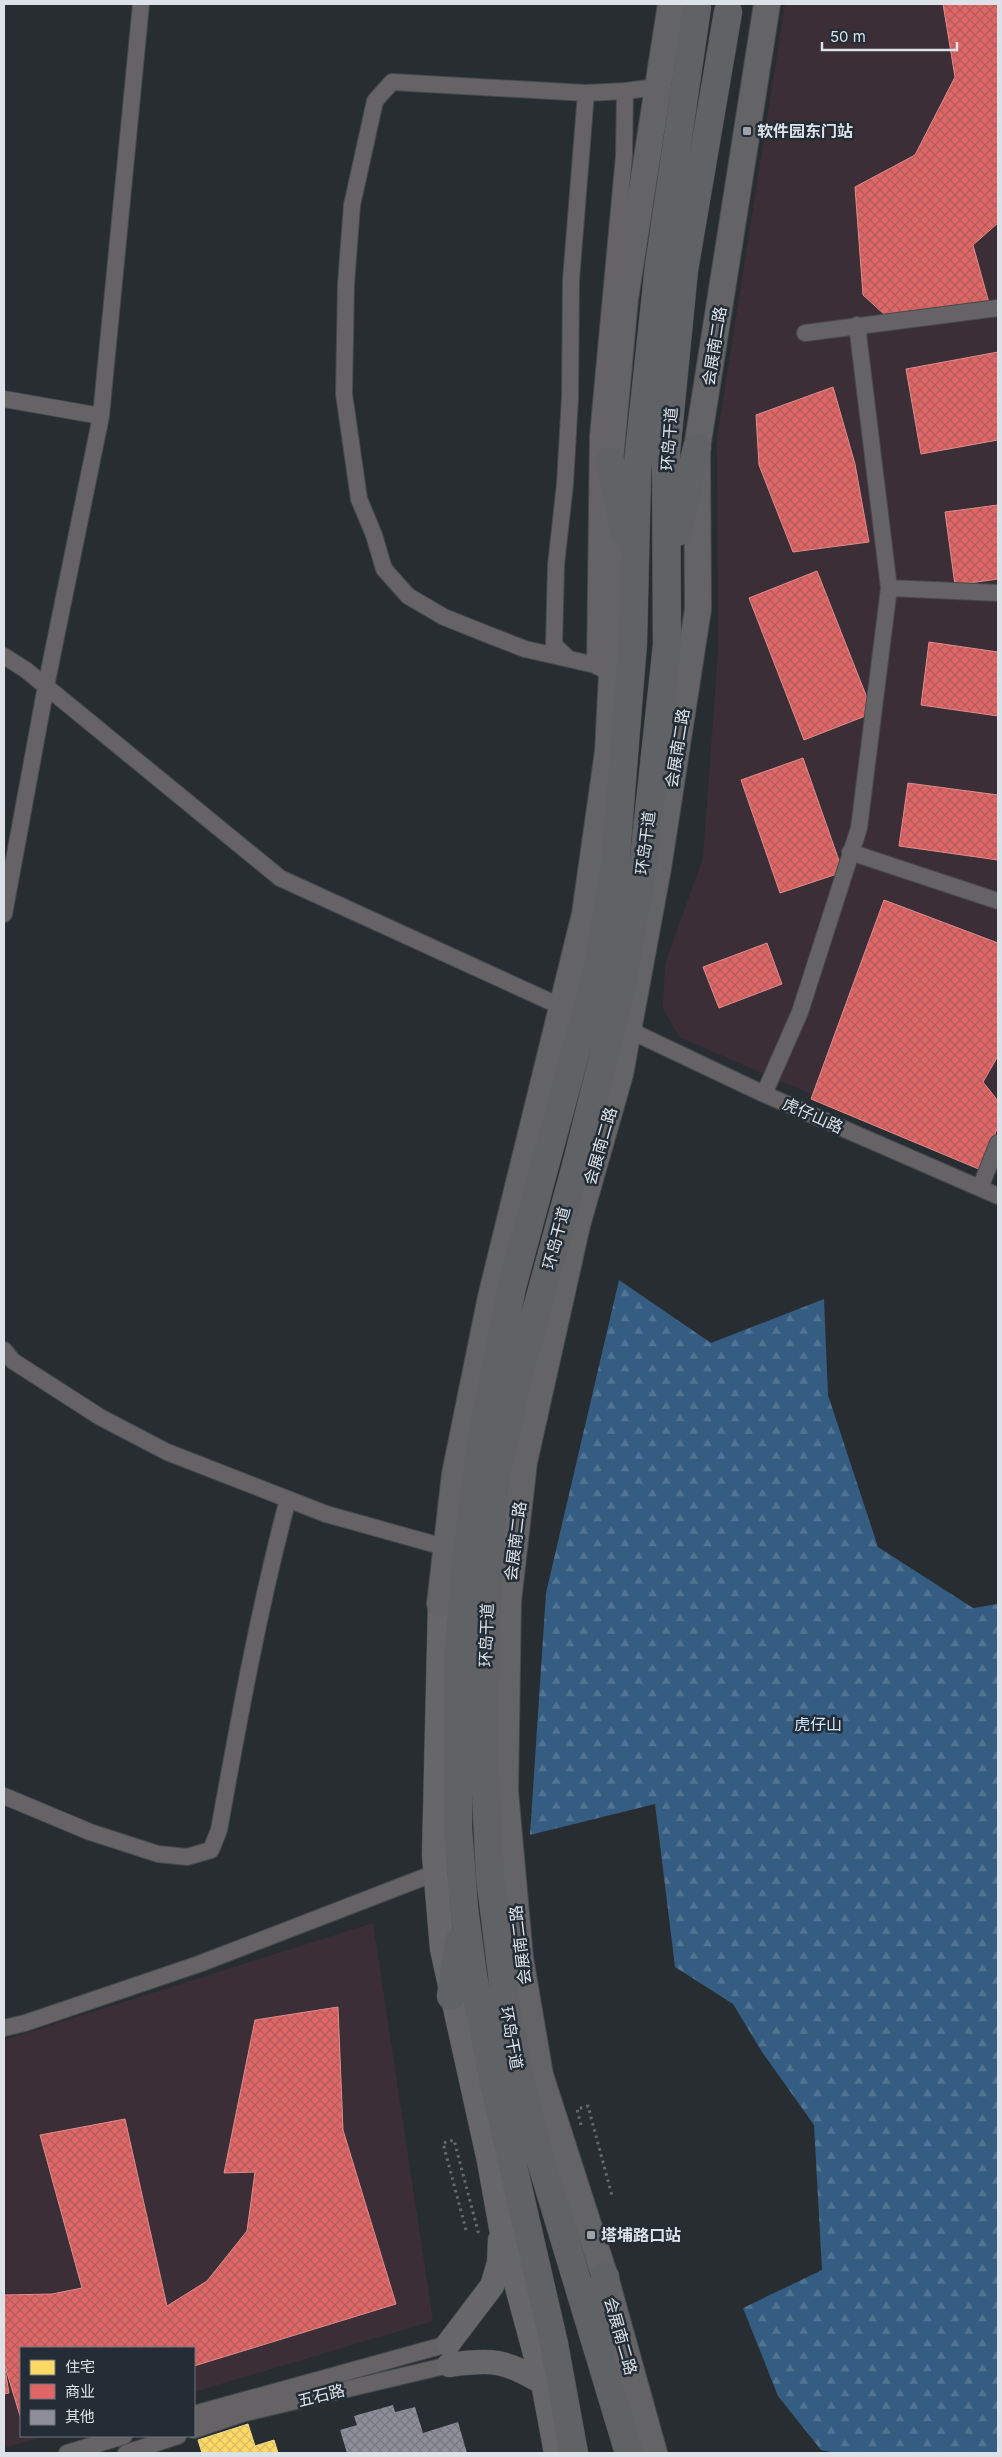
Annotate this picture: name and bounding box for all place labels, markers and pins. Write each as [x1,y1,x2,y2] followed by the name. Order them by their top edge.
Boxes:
[757,121,853,141] place label: 软件园东门站
[741,125,753,137] marker: 软件园东门站
[601,2225,681,2245] place label: 塔埔路口站
[585,2229,597,2241] marker: 塔埔路口站

